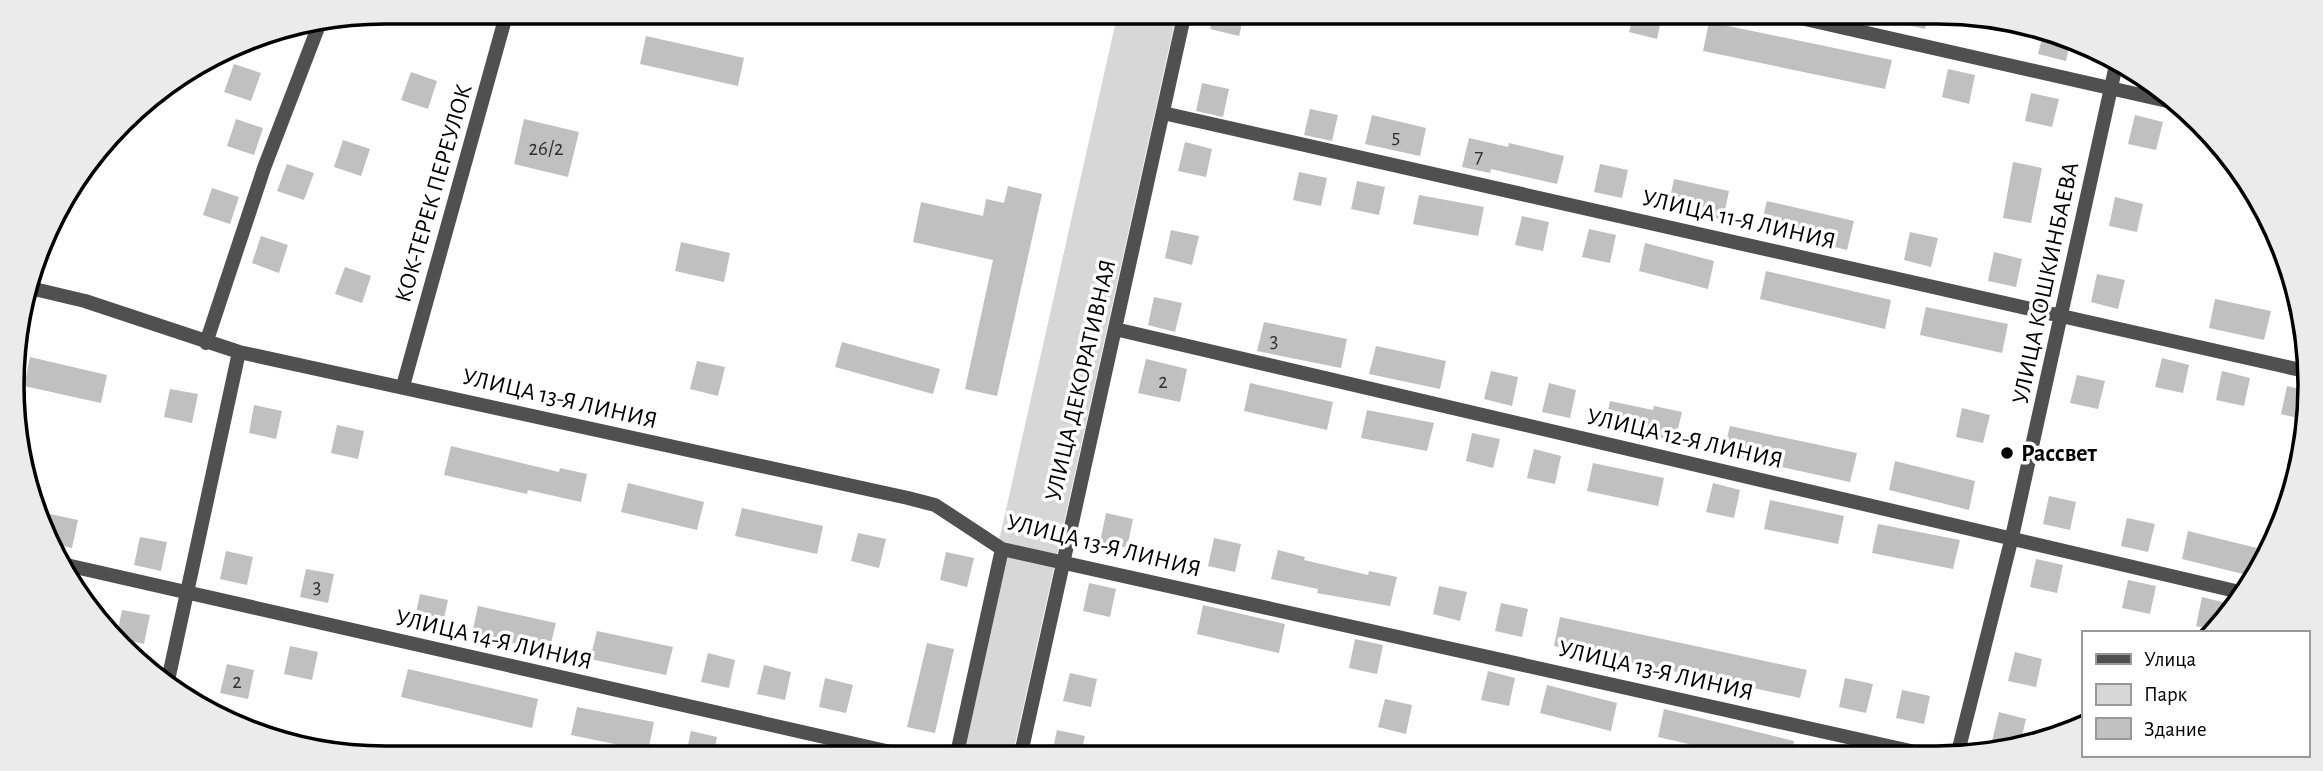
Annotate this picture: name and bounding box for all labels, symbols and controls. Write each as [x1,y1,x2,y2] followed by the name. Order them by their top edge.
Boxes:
[391,81,477,305] street label: КОК-ТЕРЕК ПЕРЕУЛОК
[1392,126,1400,147] house number: 5
[528,138,564,159] house number: 26/2
[1475,146,1484,167] house number: 7
[2009,160,2083,406] street label: УЛИЦА КОШКИНБАЕВА
[1640,186,1838,254] street label: УЛИЦА 11-Я ЛИНИЯ
[1041,257,1120,503] street label: УЛИЦА ДЕКОРАТИВНАЯ
[1270,330,1278,351] house number: 3
[460,365,660,433] street label: УЛИЦА 13-Я ЛИНИЯ
[1158,371,1168,392] house number: 2
[1584,405,1785,473] street label: УЛИЦА 12-Я ЛИНИЯ
[2021,442,2098,466] place label: Рассвет
[1999,445,2015,461] marker: Рассвет
[1004,510,1203,582] street label: УЛИЦА 13-Я ЛИНИЯ
[313,576,321,597] house number: 3
[393,606,594,674] street label: УЛИЦА 14-Я ЛИНИЯ
[2082,631,2309,757] legend
[1556,637,1756,705] street label: УЛИЦА 13-Я ЛИНИЯ
[2144,649,2197,670] text: Улица
[232,671,242,692] house number: 2
[2144,684,2188,705] text: Парк
[2144,719,2207,740] text: Здание

